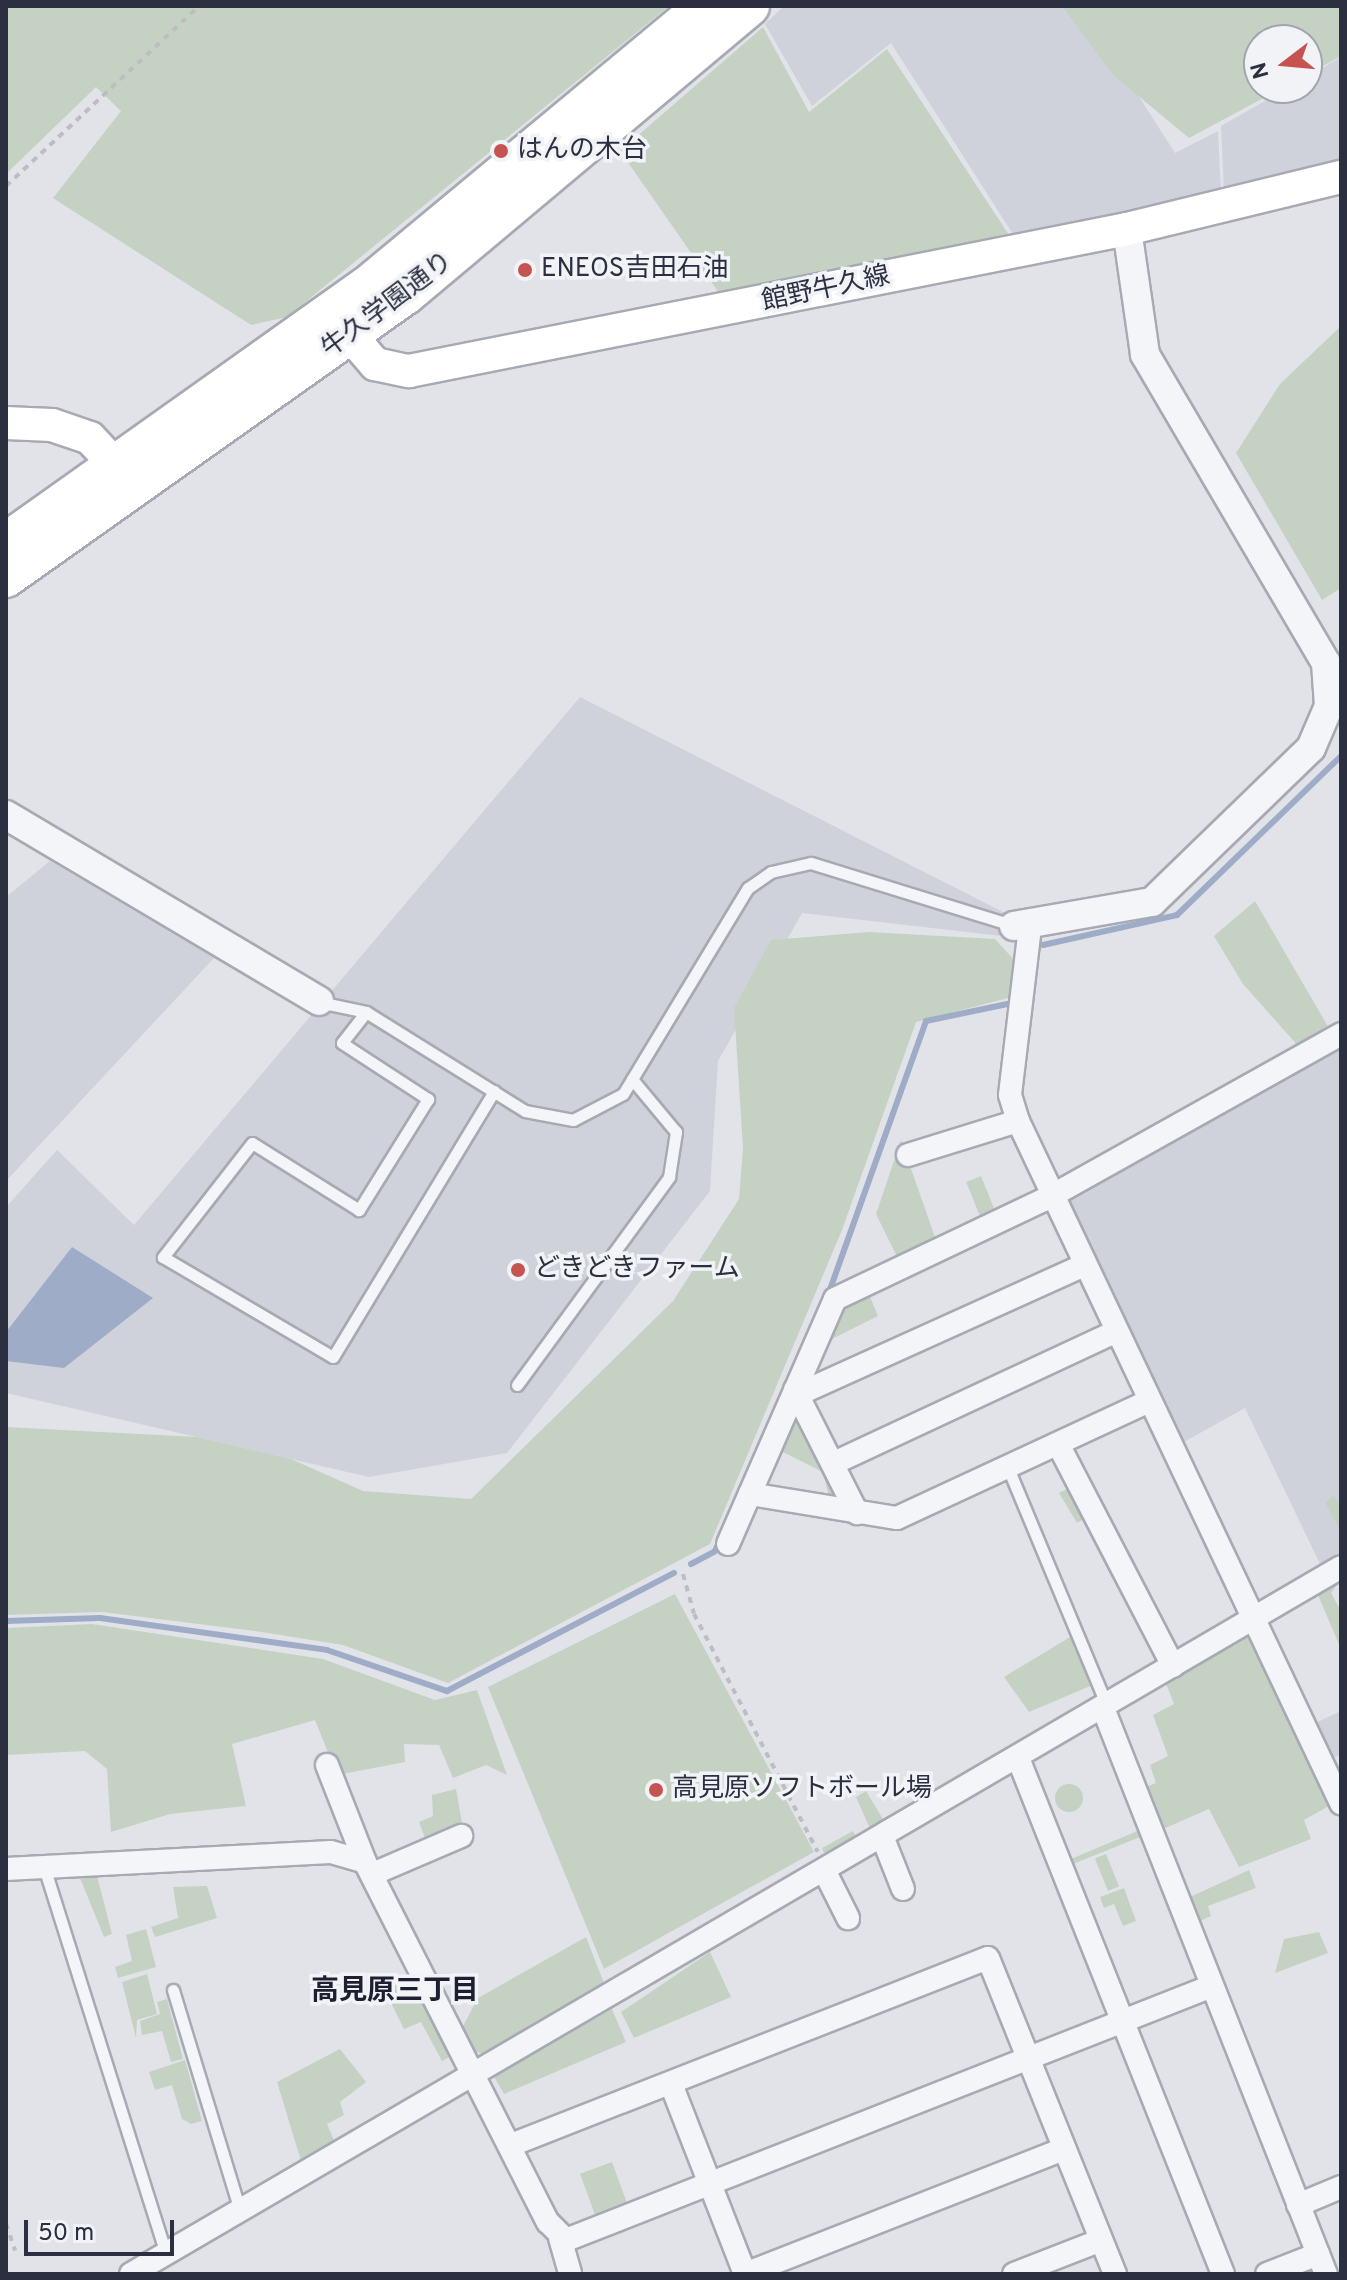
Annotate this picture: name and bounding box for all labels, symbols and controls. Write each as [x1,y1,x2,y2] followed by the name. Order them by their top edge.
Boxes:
[1243,24,1323,104] north arrow
[1246,59,1277,82] text: N
[517,135,647,167] place label: はんの木台
[492,142,510,160] marker: はんの木台
[316,247,460,365] street label: 牛久学園通り
[541,254,728,286] place label: ENEOS吉田石油
[516,261,534,279] marker: ENEOS吉田石油
[759,261,893,319] street label: 館野牛久線
[534,1254,742,1286] place label: どきどきファーム
[509,1261,527,1279] marker: どきどきファーム
[672,1774,932,1806] place label: 高見原ソフトボール場
[647,1781,665,1799] marker: 高見原ソフトボール場
[311,1975,479,2009] district label: 高見原三丁目
[28,2204,178,2254] scale bar
[38,2219,94,2249] text: 50 m

